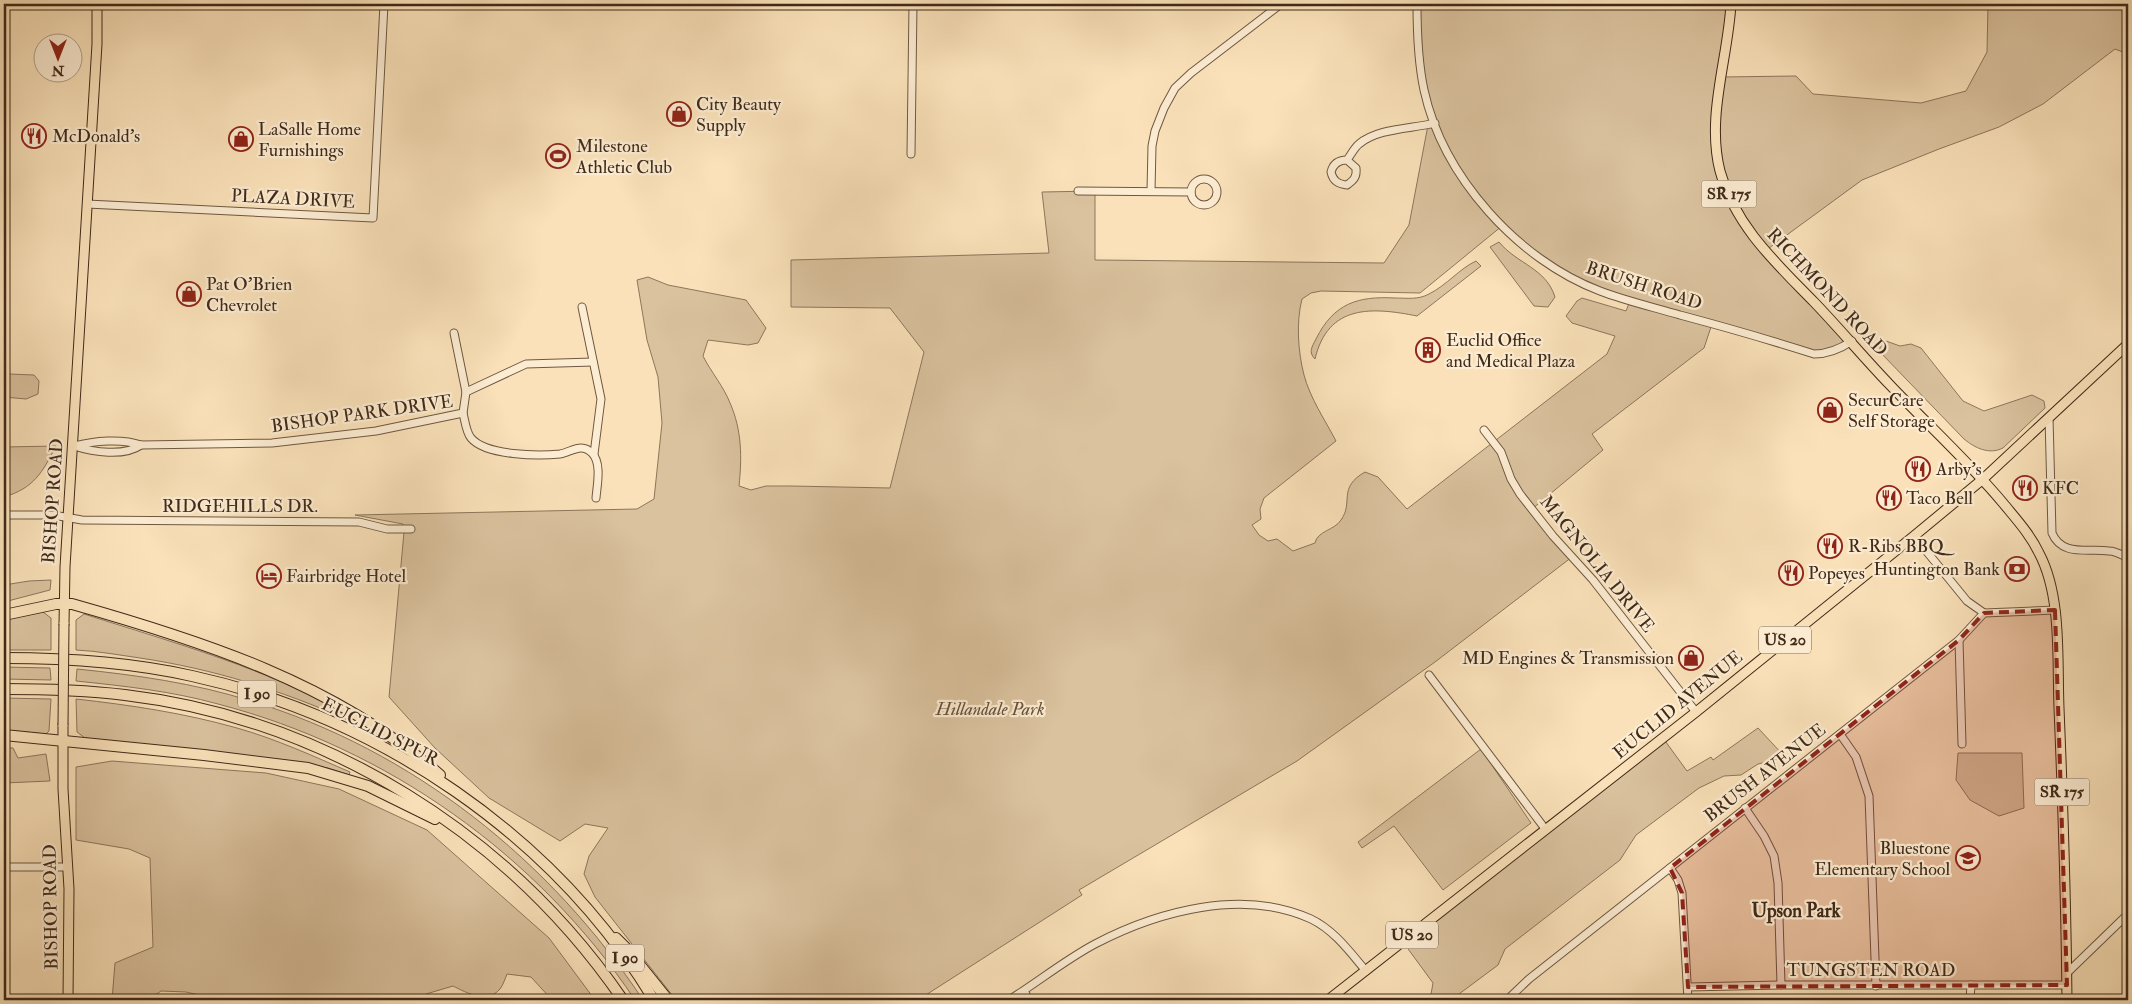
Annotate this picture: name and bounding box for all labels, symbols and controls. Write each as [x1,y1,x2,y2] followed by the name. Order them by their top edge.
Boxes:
[32,32,82,82] north arrow
[51,62,65,79] text: N
[696,93,782,137] place label: City Beauty Supply
[666,101,692,127] shop icon: City Beauty Supply
[258,118,361,162] place label: LaSalle Home Furnishings
[21,123,47,149] restaurant icon: McDonald's
[52,125,140,148] place label: McDonald's
[228,126,254,152] shop icon: LaSalle Home Furnishings
[575,135,672,179] place label: Milestone Athletic Club
[545,143,571,169] sports icon: Milestone Athletic Club
[1702,180,1756,208] road number: SR 175
[230,184,356,214] street label: PLAZA DRIVE
[1762,223,1892,361] street label: RICHMOND ROAD
[1583,256,1705,316] street label: BRUSH ROAD
[206,273,292,317] place label: Pat O'Brien Chevrolet
[176,281,202,307] shop icon: Pat O'Brien Chevrolet
[1446,329,1576,373] place label: Euclid Office and Medical Plaza
[1415,337,1441,363] building icon: Euclid Office and Medical Plaza
[1848,389,1935,433] place label: SecurCare Self Storage
[270,390,454,438] street label: BISHOP PARK DRIVE
[1817,397,1843,423] shop icon: SecurCare Self Storage
[37,438,69,564] street label: BISHOP ROAD
[1905,456,1931,482] restaurant icon: Arby's
[1935,458,1982,481] place label: Arby's
[2012,475,2038,501] restaurant icon: KFC
[2042,477,2079,500] place label: KFC
[1876,485,1902,511] restaurant icon: Taco Bell
[1906,487,1973,510] place label: Taco Bell
[1535,491,1659,637] street label: MAGNOLIA DRIVE
[162,495,318,518] street label: RIDGEHILLS DR.
[1817,533,1843,559] restaurant icon: R-Ribs BBQ
[1848,535,1955,558] place label: R-Ribs BBQ
[2004,556,2030,582] bank icon: Huntington Bank
[1874,558,2000,581] place label: Huntington Bank
[1778,560,1804,586] restaurant icon: Popeyes
[1808,562,1865,585] place label: Popeyes
[256,563,282,589] hotel icon: Fairbridge Hotel
[286,565,406,588] place label: Fairbridge Hotel
[1759,626,1811,654] road number: US 20
[1678,645,1704,671] shop icon: MD Engines & Transmission
[1609,646,1747,764] street label: EUCLID AVENUE
[1462,647,1674,670] place label: MD Engines & Transmission
[238,681,276,708] road number: I 90
[318,693,443,772] street label: EUCLID SPUR
[935,698,1044,721] park label: Hillandale Park
[1700,718,1830,828] street label: BRUSH AVENUE
[2034,779,2090,806] road number: SR 175
[1814,837,1950,881] place label: Bluestone Elementary School
[38,844,64,970] street label: BISHOP ROAD
[1955,845,1981,871] school or university icon: Bluestone Elementary School
[1751,899,1841,924] district label: Upson Park
[1386,922,1438,948] road number: US 20
[606,944,644,971] road number: I 90
[1787,959,1955,982] street label: TUNGSTEN ROAD

